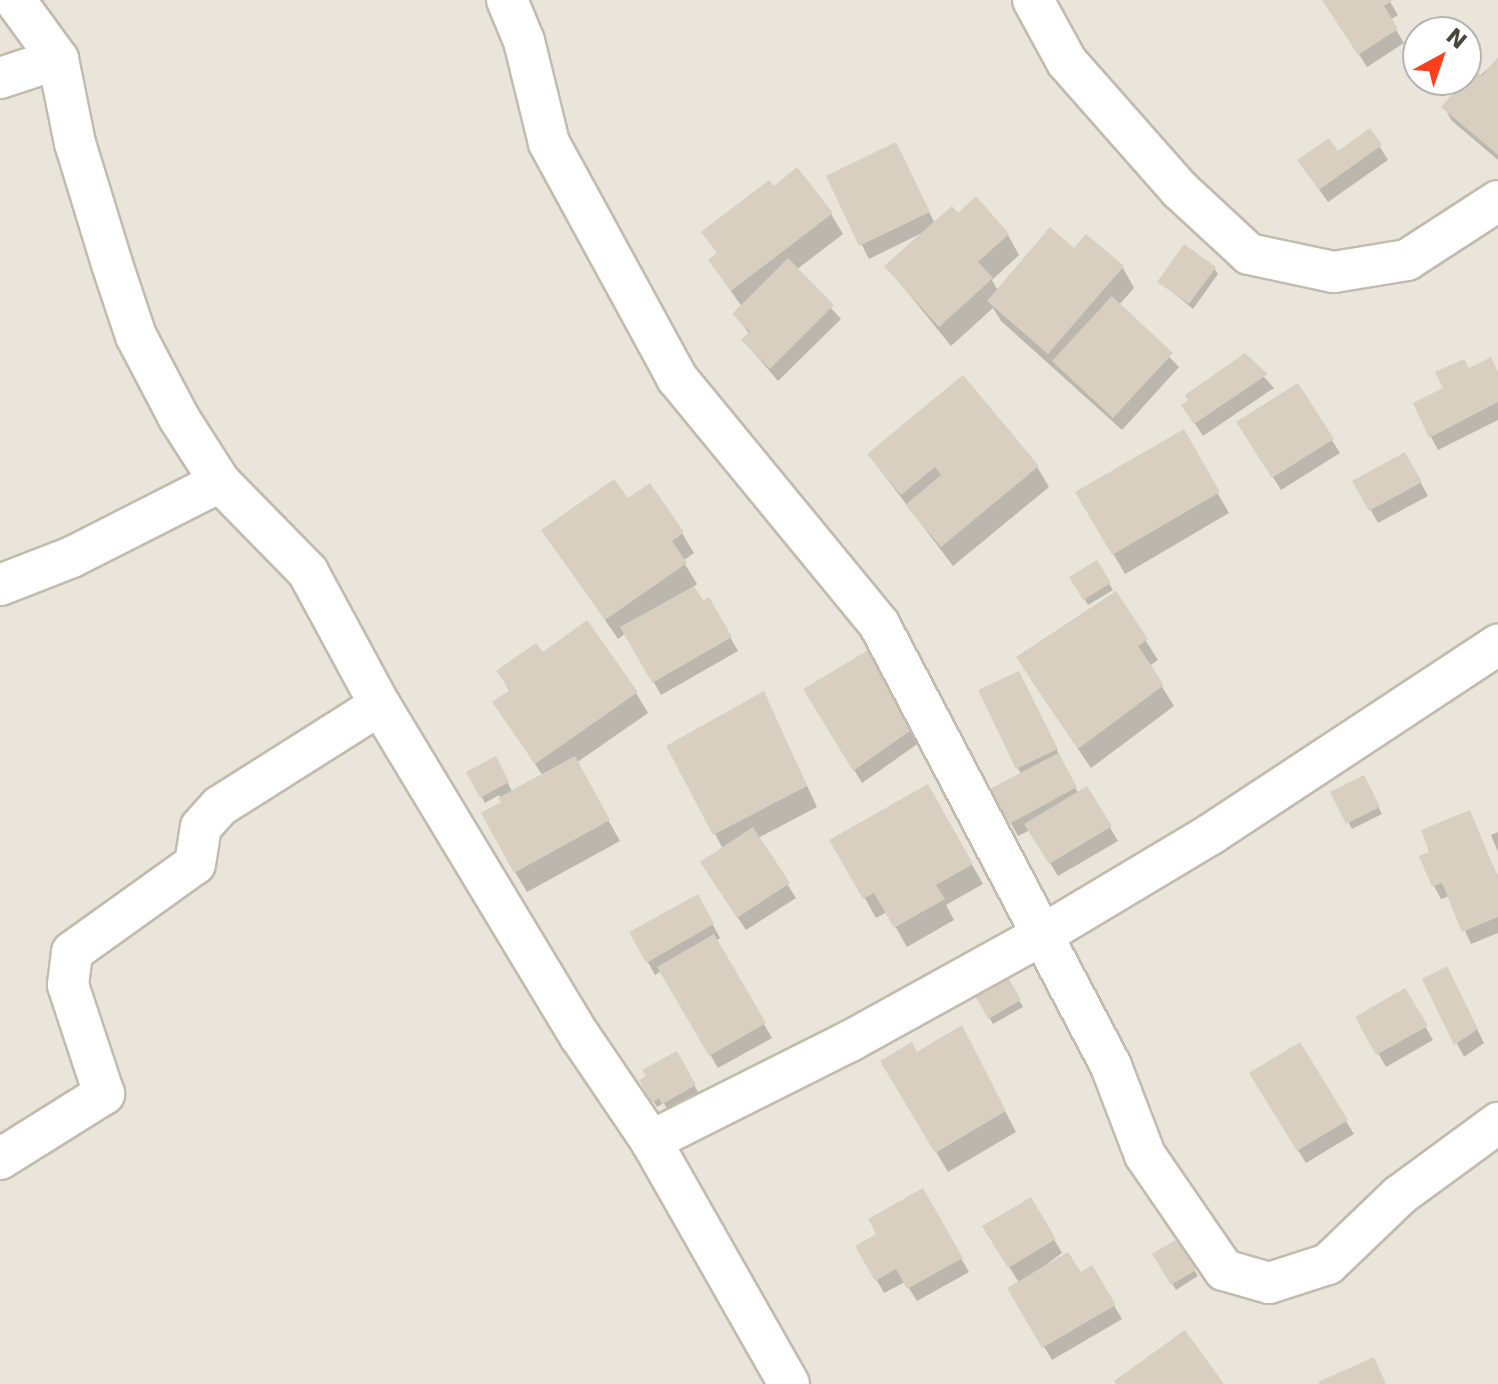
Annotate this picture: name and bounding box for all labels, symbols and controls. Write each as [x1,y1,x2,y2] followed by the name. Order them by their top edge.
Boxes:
[1402,16,1482,96] north arrow
[1441,23,1472,54] text: N

